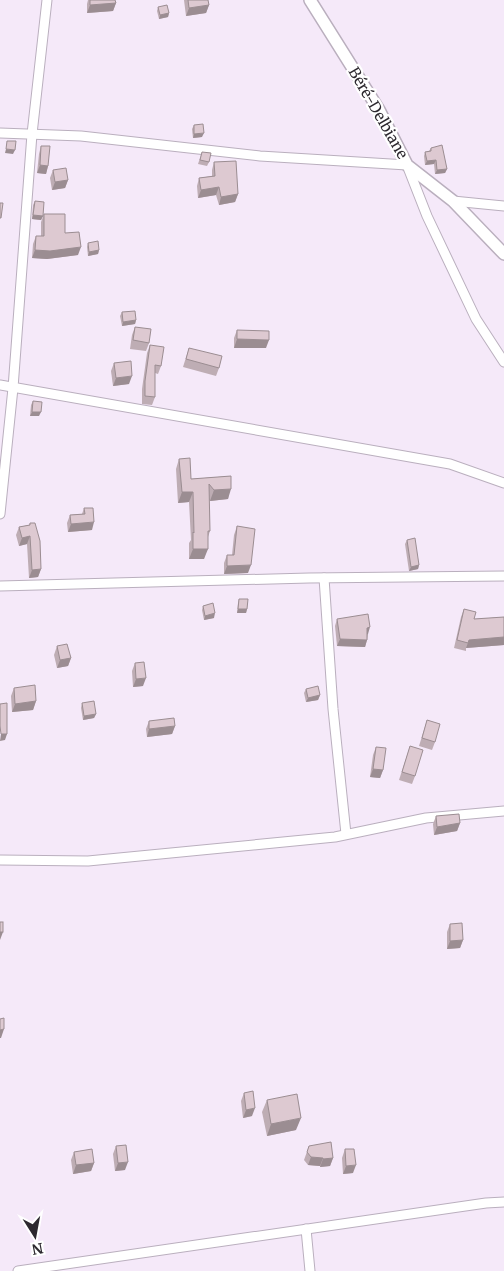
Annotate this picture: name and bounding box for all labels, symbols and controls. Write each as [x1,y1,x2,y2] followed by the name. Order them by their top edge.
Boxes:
[344,63,412,162] street label: Béré-Delbiane
[10,1211,60,1261] north arrow
[30,1239,45,1259] text: N

